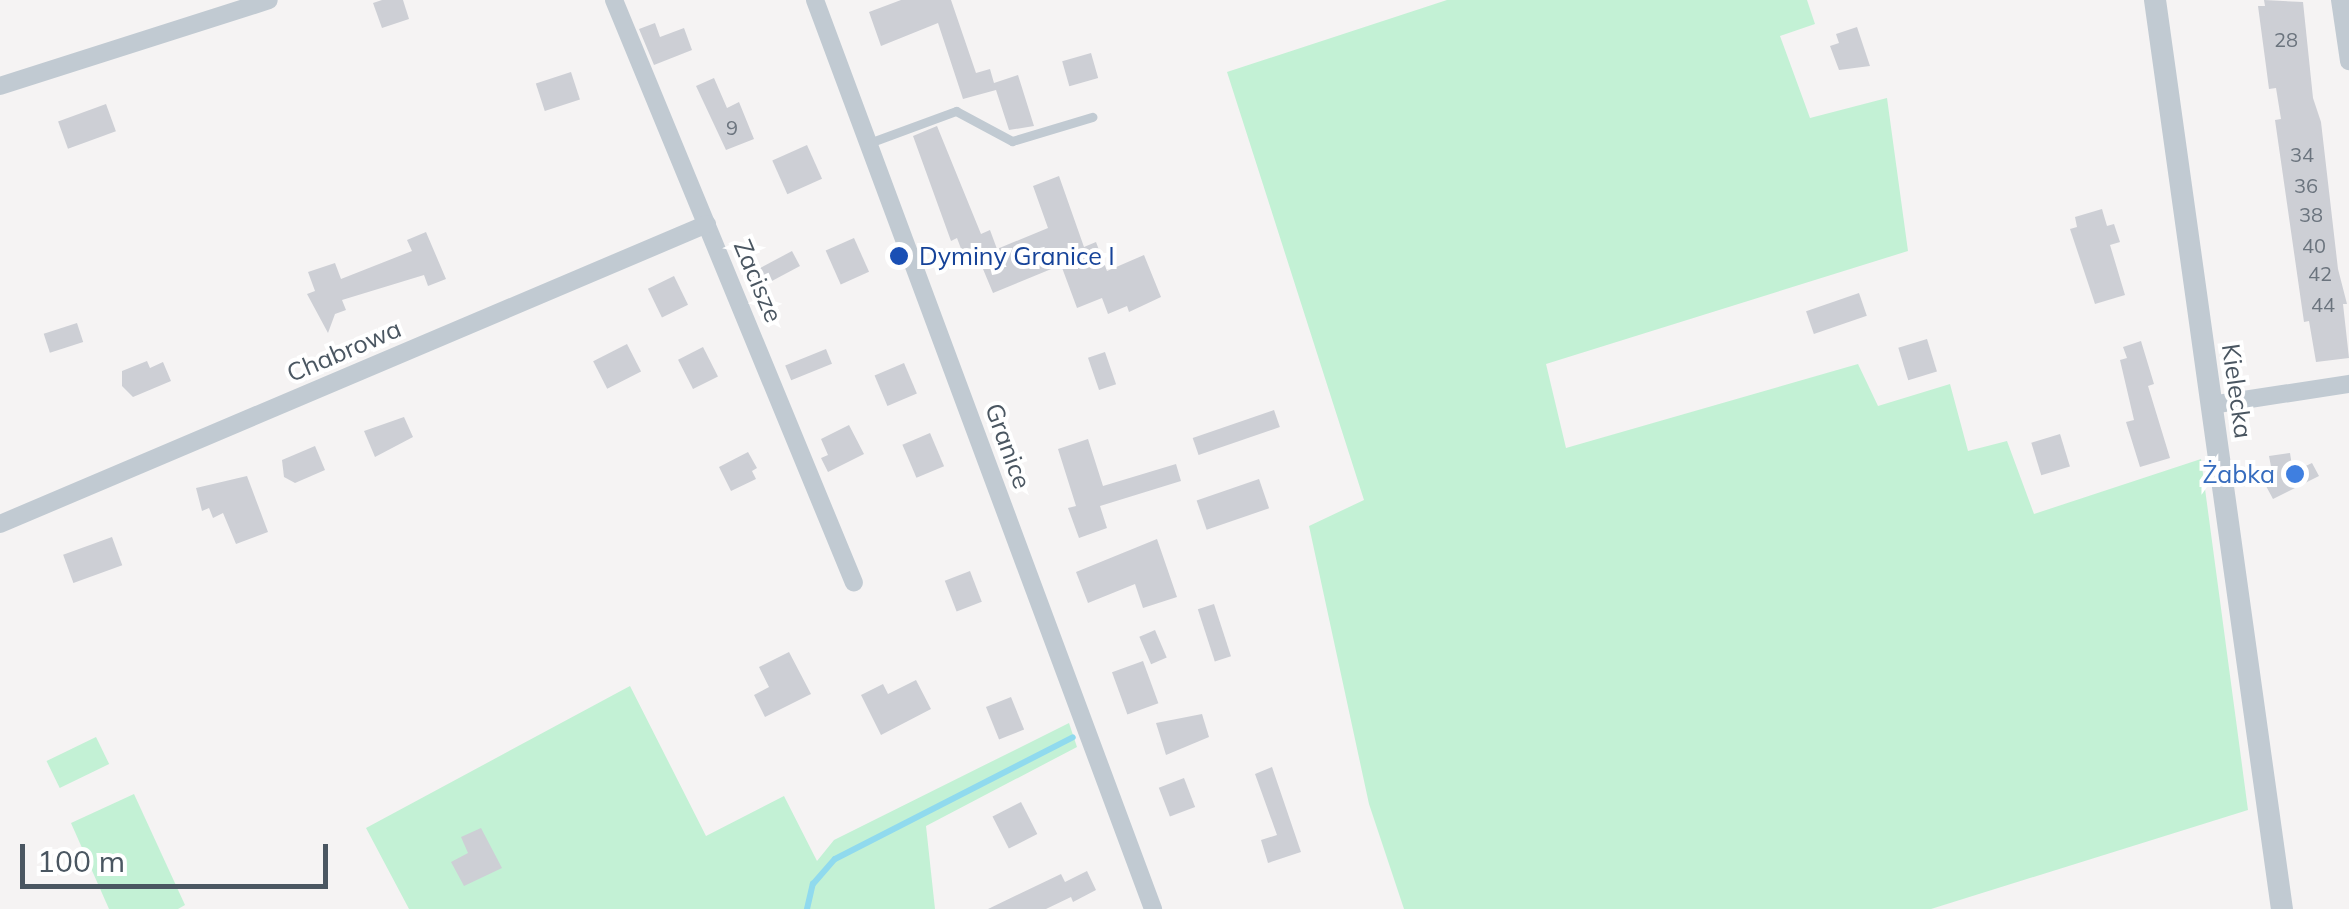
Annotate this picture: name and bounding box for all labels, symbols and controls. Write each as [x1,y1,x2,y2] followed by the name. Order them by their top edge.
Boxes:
[2274,27,2298,51] house number: 28
[726,115,738,139] house number: 9
[2290,142,2314,166] house number: 34
[2294,173,2318,197] house number: 36
[2299,202,2323,226] house number: 38
[2302,233,2326,257] house number: 40
[727,235,789,327] street label: Zacisze
[919,241,1115,271] place label: Dyminy Granice I
[888,245,910,267] marker: Dyminy Granice I
[2308,261,2332,285] house number: 42
[2311,292,2335,316] house number: 44
[282,314,406,388] street label: Chabrowa
[2216,342,2258,440] street label: Kielecka
[979,399,1037,493] street label: Granice
[2203,459,2275,489] place label: Żabka
[2284,463,2306,485] marker: Żabka
[25,824,332,886] scale bar
[37,842,125,880] text: 100 m

